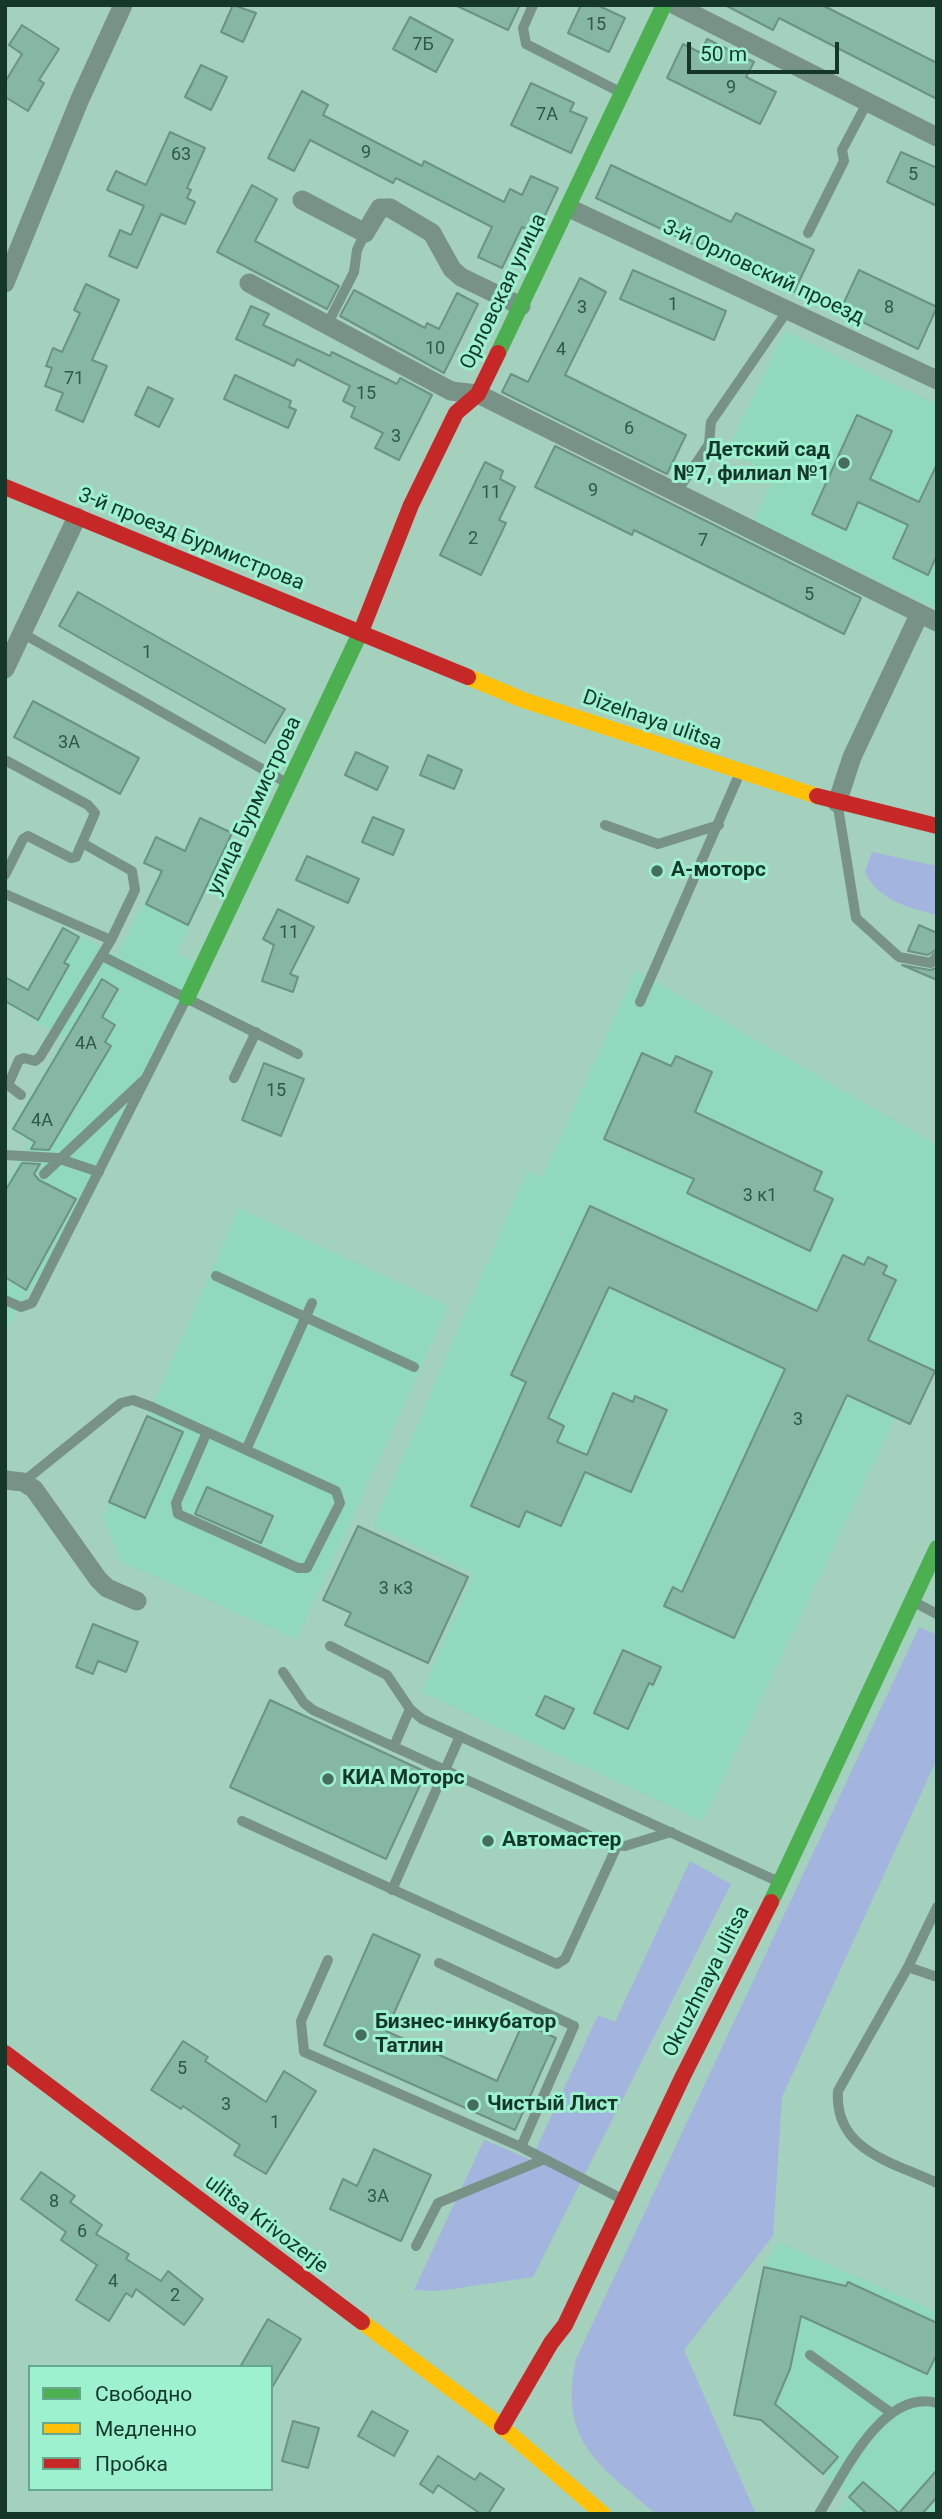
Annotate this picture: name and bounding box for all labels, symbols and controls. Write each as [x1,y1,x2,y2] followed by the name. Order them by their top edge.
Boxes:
[586,14,606,36] house number: 15
[690,28,842,72] scale bar
[412,34,434,56] house number: 7Б
[700,42,747,66] text: 50 m
[726,77,736,99] house number: 9
[536,104,558,126] house number: 7А
[361,142,371,164] house number: 9
[171,144,191,166] house number: 63
[908,164,918,186] house number: 5
[455,210,553,374] street label: Орловская улица
[658,215,868,331] street label: 3-й Орловский проезд
[668,294,678,316] house number: 1
[577,297,587,319] house number: 3
[884,297,894,319] house number: 8
[425,338,445,360] house number: 10
[556,339,566,361] house number: 4
[64,368,84,390] house number: 71
[356,383,376,405] house number: 15
[624,418,634,440] house number: 6
[391,426,401,448] house number: 3
[674,438,830,488] place label: Детский сад №7, филиал №1
[836,455,852,471] marker: Детский сад №7, филиал №1
[588,480,598,502] house number: 9
[481,482,501,504] house number: 11
[74,483,308,597] street label: 3-й проезд Бурмистрова
[468,528,478,550] house number: 2
[698,530,708,552] house number: 7
[804,584,814,606] house number: 5
[142,642,152,664] house number: 1
[579,685,725,757] street label: Dizelnaya ulitsa
[203,713,307,899] street label: улица Бурмистрова
[58,732,80,754] house number: 3А
[671,858,766,884] place label: А-моторс
[649,863,665,879] marker: А-моторс
[279,922,299,944] house number: 11
[75,1033,97,1055] house number: 4А
[266,1080,286,1102] house number: 15
[31,1110,53,1132] house number: 4А
[743,1185,777,1207] house number: 3 к1
[793,1409,803,1431] house number: 3
[379,1578,413,1600] house number: 3 к3
[342,1766,465,1792] place label: КИА Моторс
[320,1771,336,1787] marker: КИА Моторс
[502,1828,621,1854] place label: Автомастер
[480,1833,496,1849] marker: Автомастер
[658,1902,756,2062] street label: Okruzhnaya ulitsa
[375,2010,556,2060] place label: Бизнес-инкубатор Татлин
[353,2027,369,2043] marker: Бизнес-инкубатор Татлин
[177,2058,187,2080] house number: 5
[487,2092,618,2118] place label: Чистый Лист
[221,2094,231,2116] house number: 3
[465,2097,481,2113] marker: Чистый Лист
[270,2112,280,2134] house number: 1
[199,2170,333,2280] street label: ulitsa Krivozerje
[367,2186,389,2208] house number: 3А
[49,2191,59,2213] house number: 8
[77,2221,87,2243] house number: 6
[108,2271,118,2293] house number: 4
[170,2285,180,2307] house number: 2
[28,2365,273,2491] legend
[95,2382,192,2406] text: Свободно
[95,2417,197,2441] text: Медленно
[95,2452,168,2476] text: Пробка

